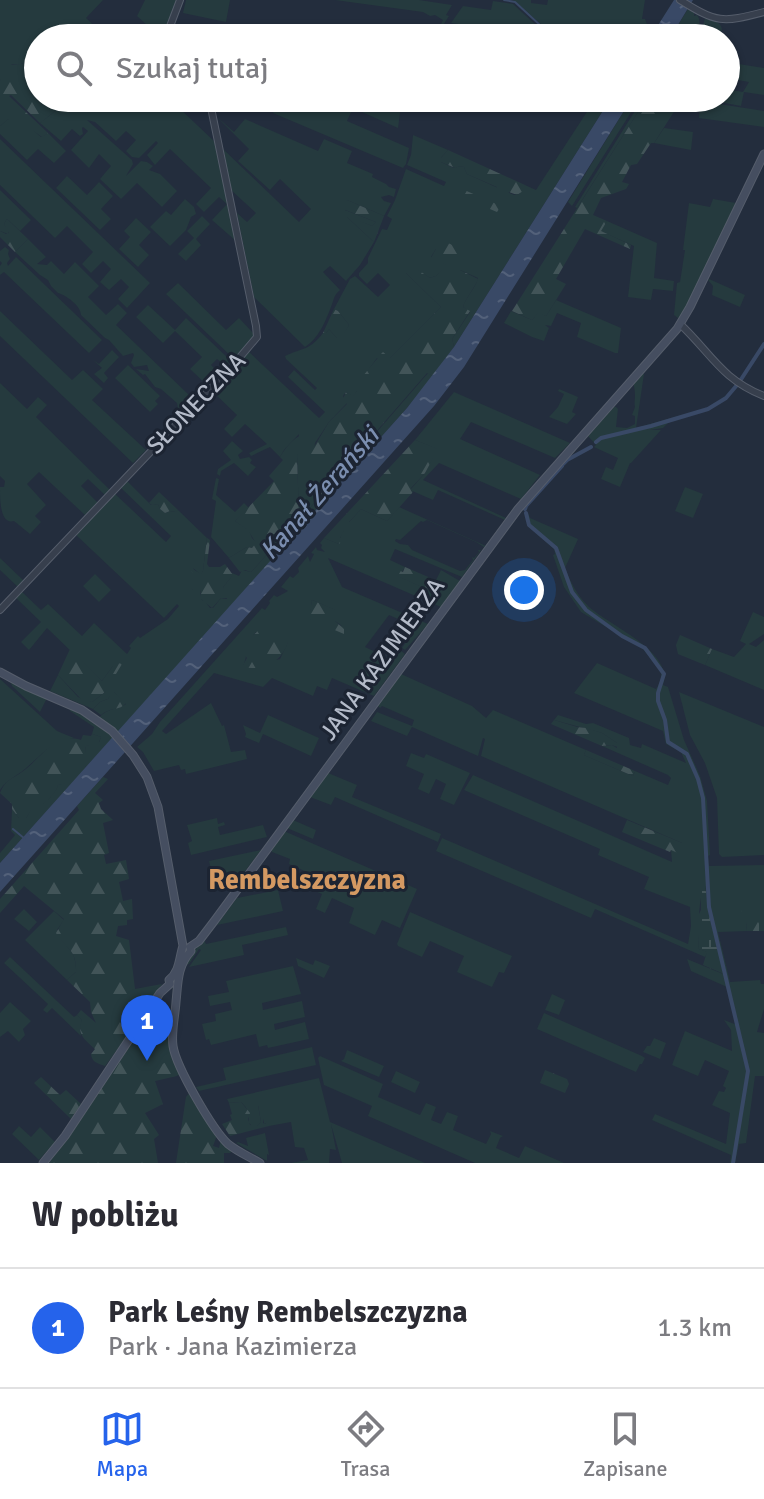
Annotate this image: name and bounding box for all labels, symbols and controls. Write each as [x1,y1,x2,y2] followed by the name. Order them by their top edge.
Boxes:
[24,24,740,112] search box
[52,46,96,90] icon: search
[116,50,269,87] text: Szukaj tutaj
[140,346,252,460] street label: SŁONECZNA
[253,419,388,567] water label: Kanał Żerański
[504,570,544,610] your location
[313,572,451,746] street label: JANA KAZIMIERZA
[208,863,406,897] district label: Rembelszczyzna
[121,995,173,1061] pin: 1
[32,1194,179,1236] text: W pobliżu
[108,1294,468,1331] text: Park Leśny Rembelszczyzna
[51,1312,65,1344] text: 1
[658,1312,732,1344] text: 1.3 km
[108,1331,357,1363] text: Park · Jana Kazimierza
[96,1407,148,1482] tab: Mapa
[341,1407,390,1482] tab: Trasa
[583,1407,668,1482] tab: Zapisane

